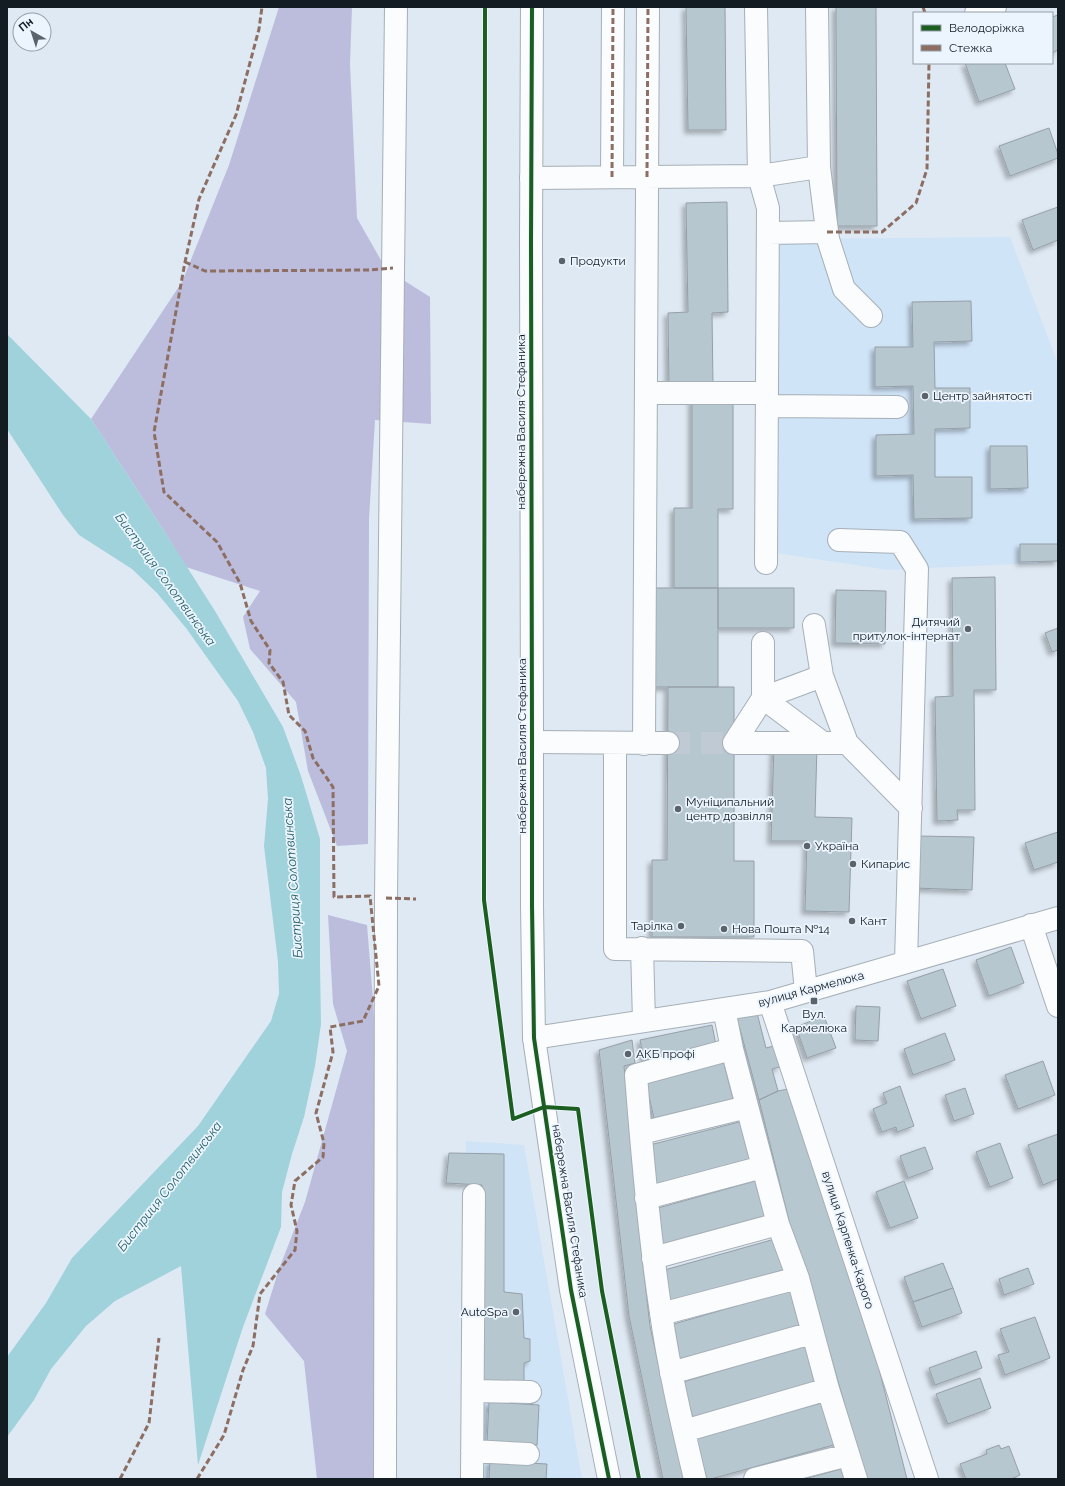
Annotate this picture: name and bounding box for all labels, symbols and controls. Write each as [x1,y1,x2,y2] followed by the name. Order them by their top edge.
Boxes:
[12,12,52,52] north arrow
[913,12,1053,64] legend
[16,15,36,34] text: Пн
[949,21,1024,35] text: Велодоріжка
[949,41,992,55] text: Стежка
[570,254,626,268] place label: Продукти
[557,256,567,266] marker: Продукти
[514,334,528,510] street label: набережна Василя Стефаника
[933,389,1032,403] place label: Центр зайнятості
[920,391,930,401] marker: Центр зайнятості
[112,510,219,649] water label: Бистриця Солотвинська
[853,615,960,643] place label: Дитячий притулок-інтернат
[963,624,973,634] marker: Дитячий притулок-інтернат
[515,658,529,834] street label: набережна Василя Стефаника
[686,795,774,823] place label: Муніципальний центр дозвілля
[279,797,306,959] water label: Бистриця Солотвинська
[673,804,683,814] marker: Муніципальний центр дозвілля
[815,839,859,853] place label: Україна
[802,841,812,851] marker: Україна
[861,857,911,871] place label: Кипарис
[848,859,858,869] marker: Кипарис
[860,914,887,928] place label: Кант
[847,916,857,926] marker: Кант
[631,919,673,933] place label: Тарілка
[676,921,686,931] marker: Тарілка
[732,922,830,936] place label: Нова Пошта №14
[719,924,729,934] marker: Нова Пошта №14
[757,968,865,1010] street label: вулиця Кармелюка
[809,996,819,1006] marker: Вул. Кармелюка
[781,1007,847,1035] place label: Вул. Кармелюка
[636,1047,695,1061] place label: АКБ профі
[623,1049,633,1059] marker: АКБ профі
[114,1118,225,1254] water label: Бистриця Солотвинська
[549,1123,591,1299] street label: набережна Василя Стефаника
[819,1169,877,1311] street label: вулиця Карпенка-Карого
[461,1305,508,1319] place label: AutoSpa
[511,1307,521,1317] marker: AutoSpa

